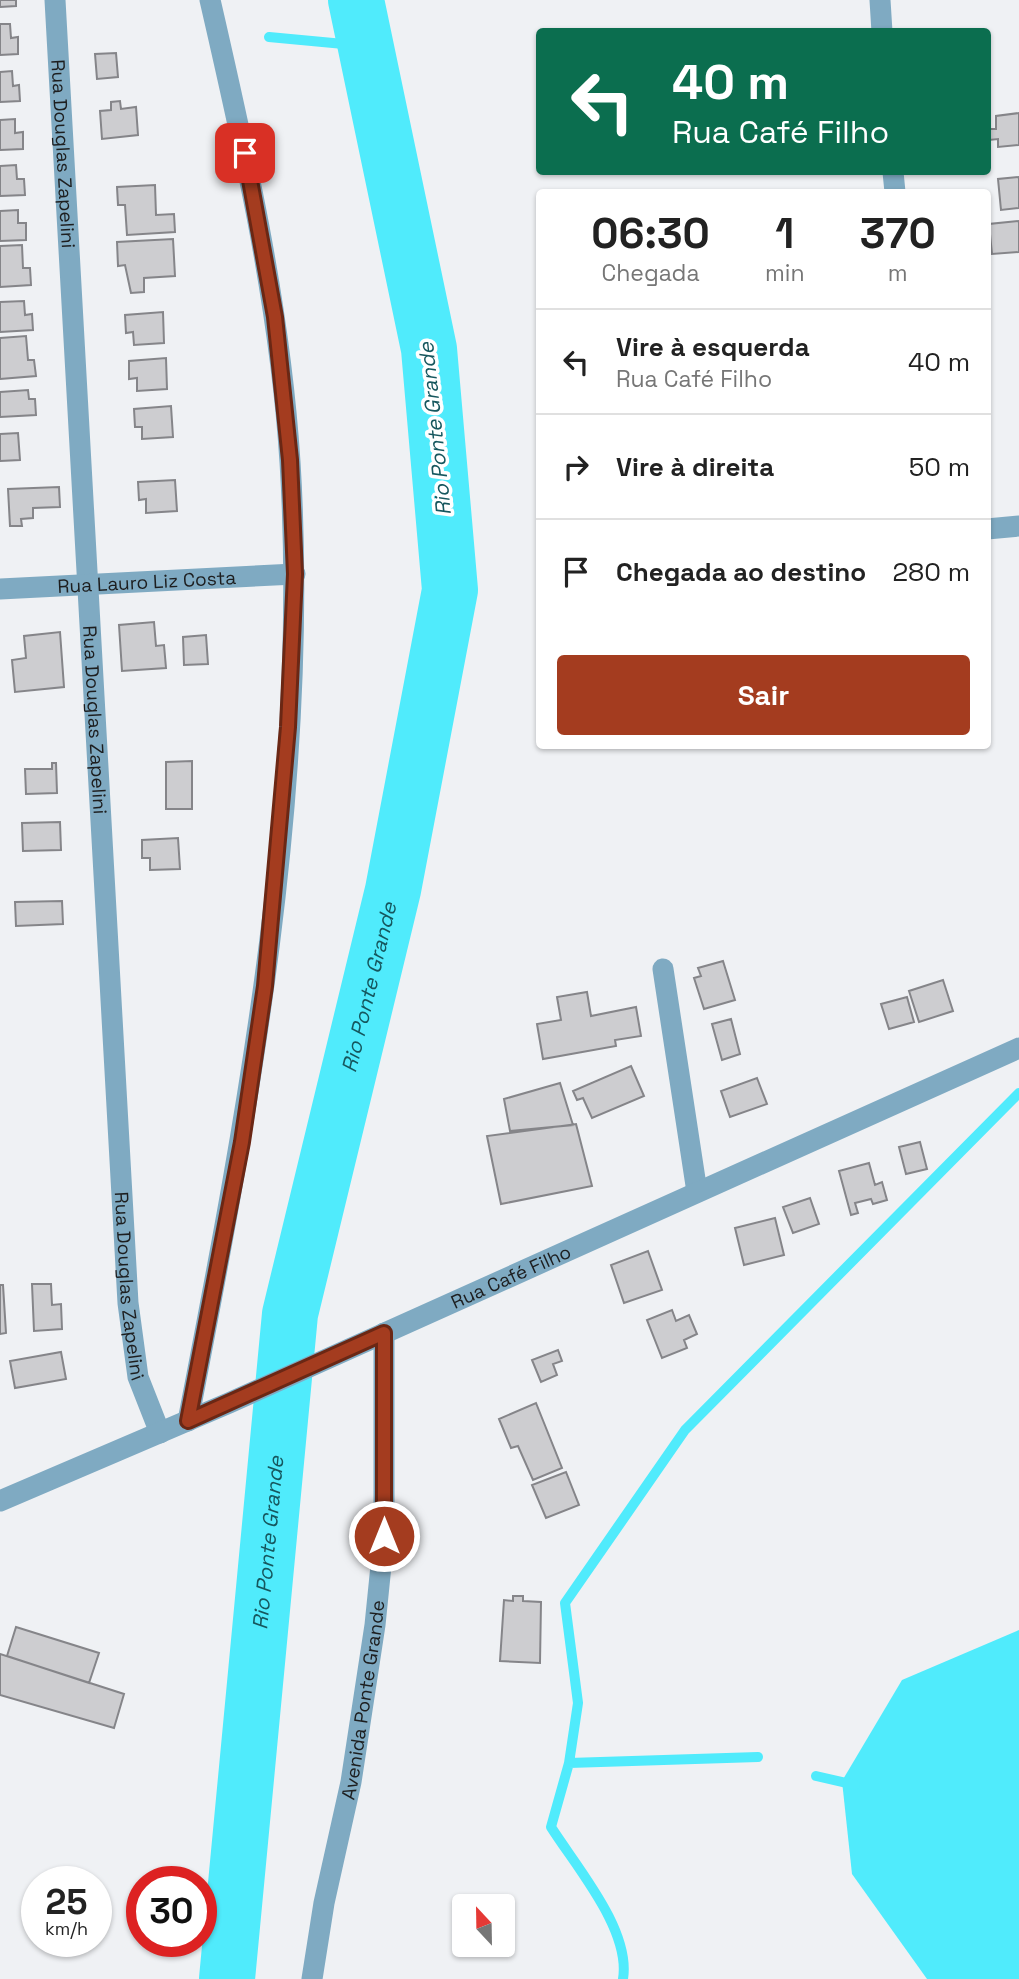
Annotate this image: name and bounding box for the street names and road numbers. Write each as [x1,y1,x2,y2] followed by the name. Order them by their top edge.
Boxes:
[45,59,81,249] street label: Rua Douglas Zapelini
[57,565,237,599] street label: Rua Lauro Liz Costa
[77,625,113,815] street label: Rua Douglas Zapelini
[109,1191,150,1384] street label: Rua Douglas Zapelini
[447,1239,575,1315] street label: Rua Café Filho
[335,1599,390,1802] street label: Avenida Ponte Grande

